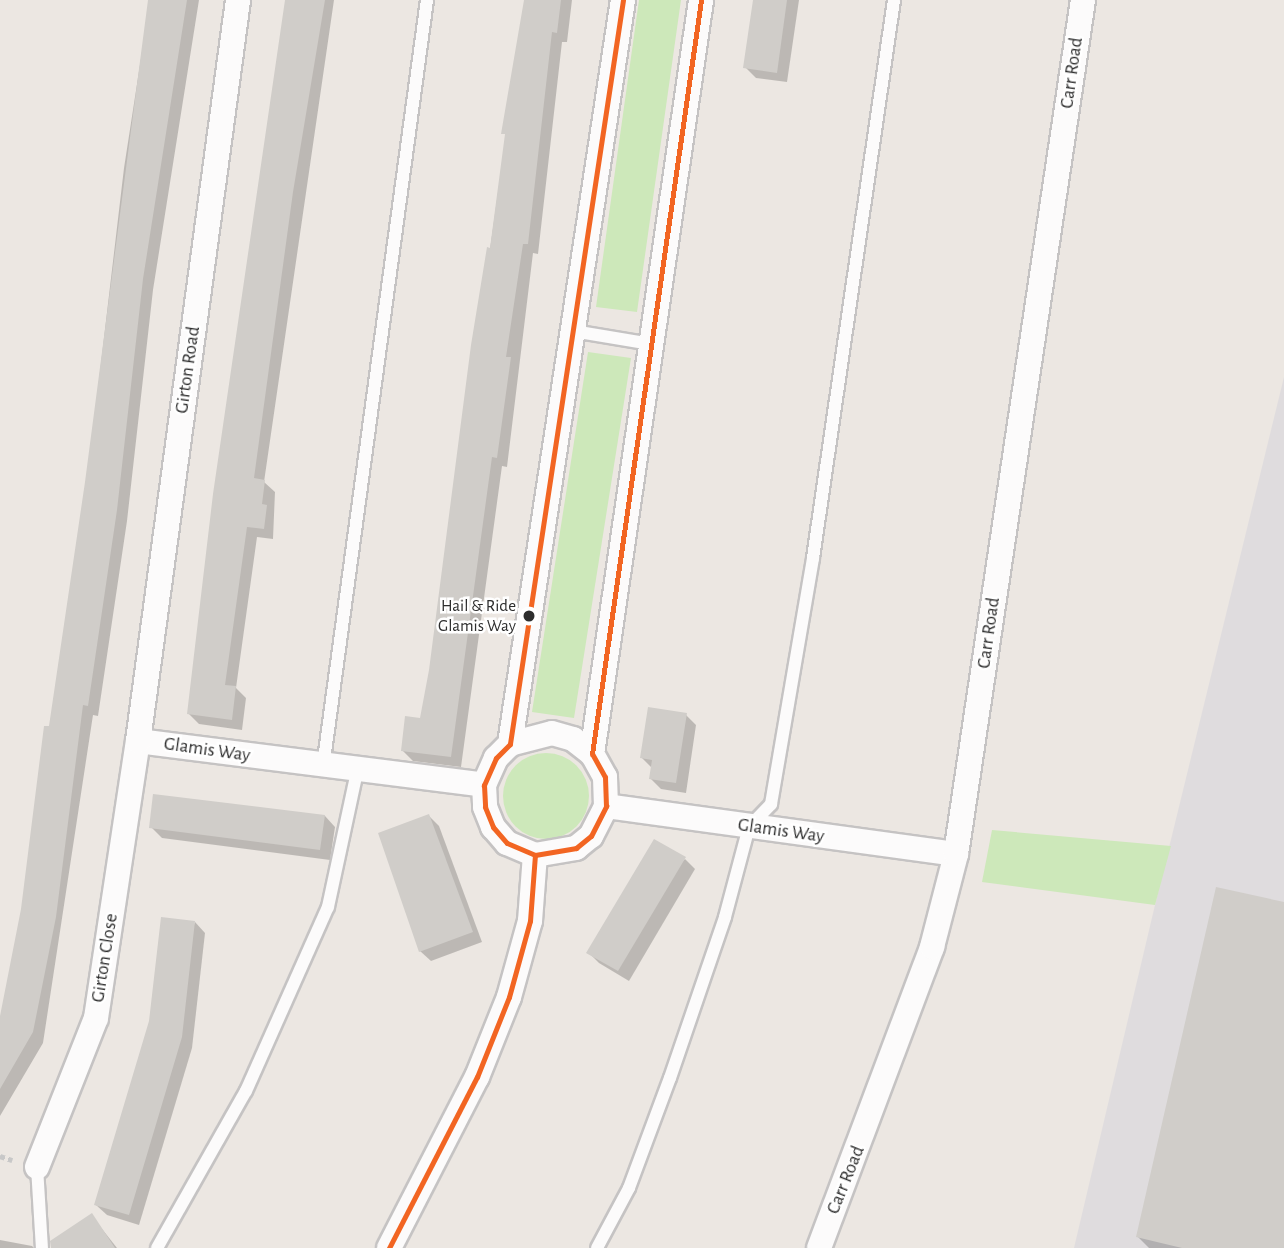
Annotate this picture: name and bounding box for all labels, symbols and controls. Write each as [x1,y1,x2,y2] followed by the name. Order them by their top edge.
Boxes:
[1056,36,1088,110] street label: Carr Road
[171,325,205,415] street label: Girton Road
[438,596,516,636] place label: Hail & Ride Glamis Way
[973,596,1005,670] street label: Carr Road
[522,609,536,623] marker: Hail & Ride Glamis Way
[162,733,252,767] street label: Glamis Way
[736,814,826,848] street label: Glamis Way
[87,912,123,1004] street label: Girton Close
[822,1143,870,1217] street label: Carr Road

